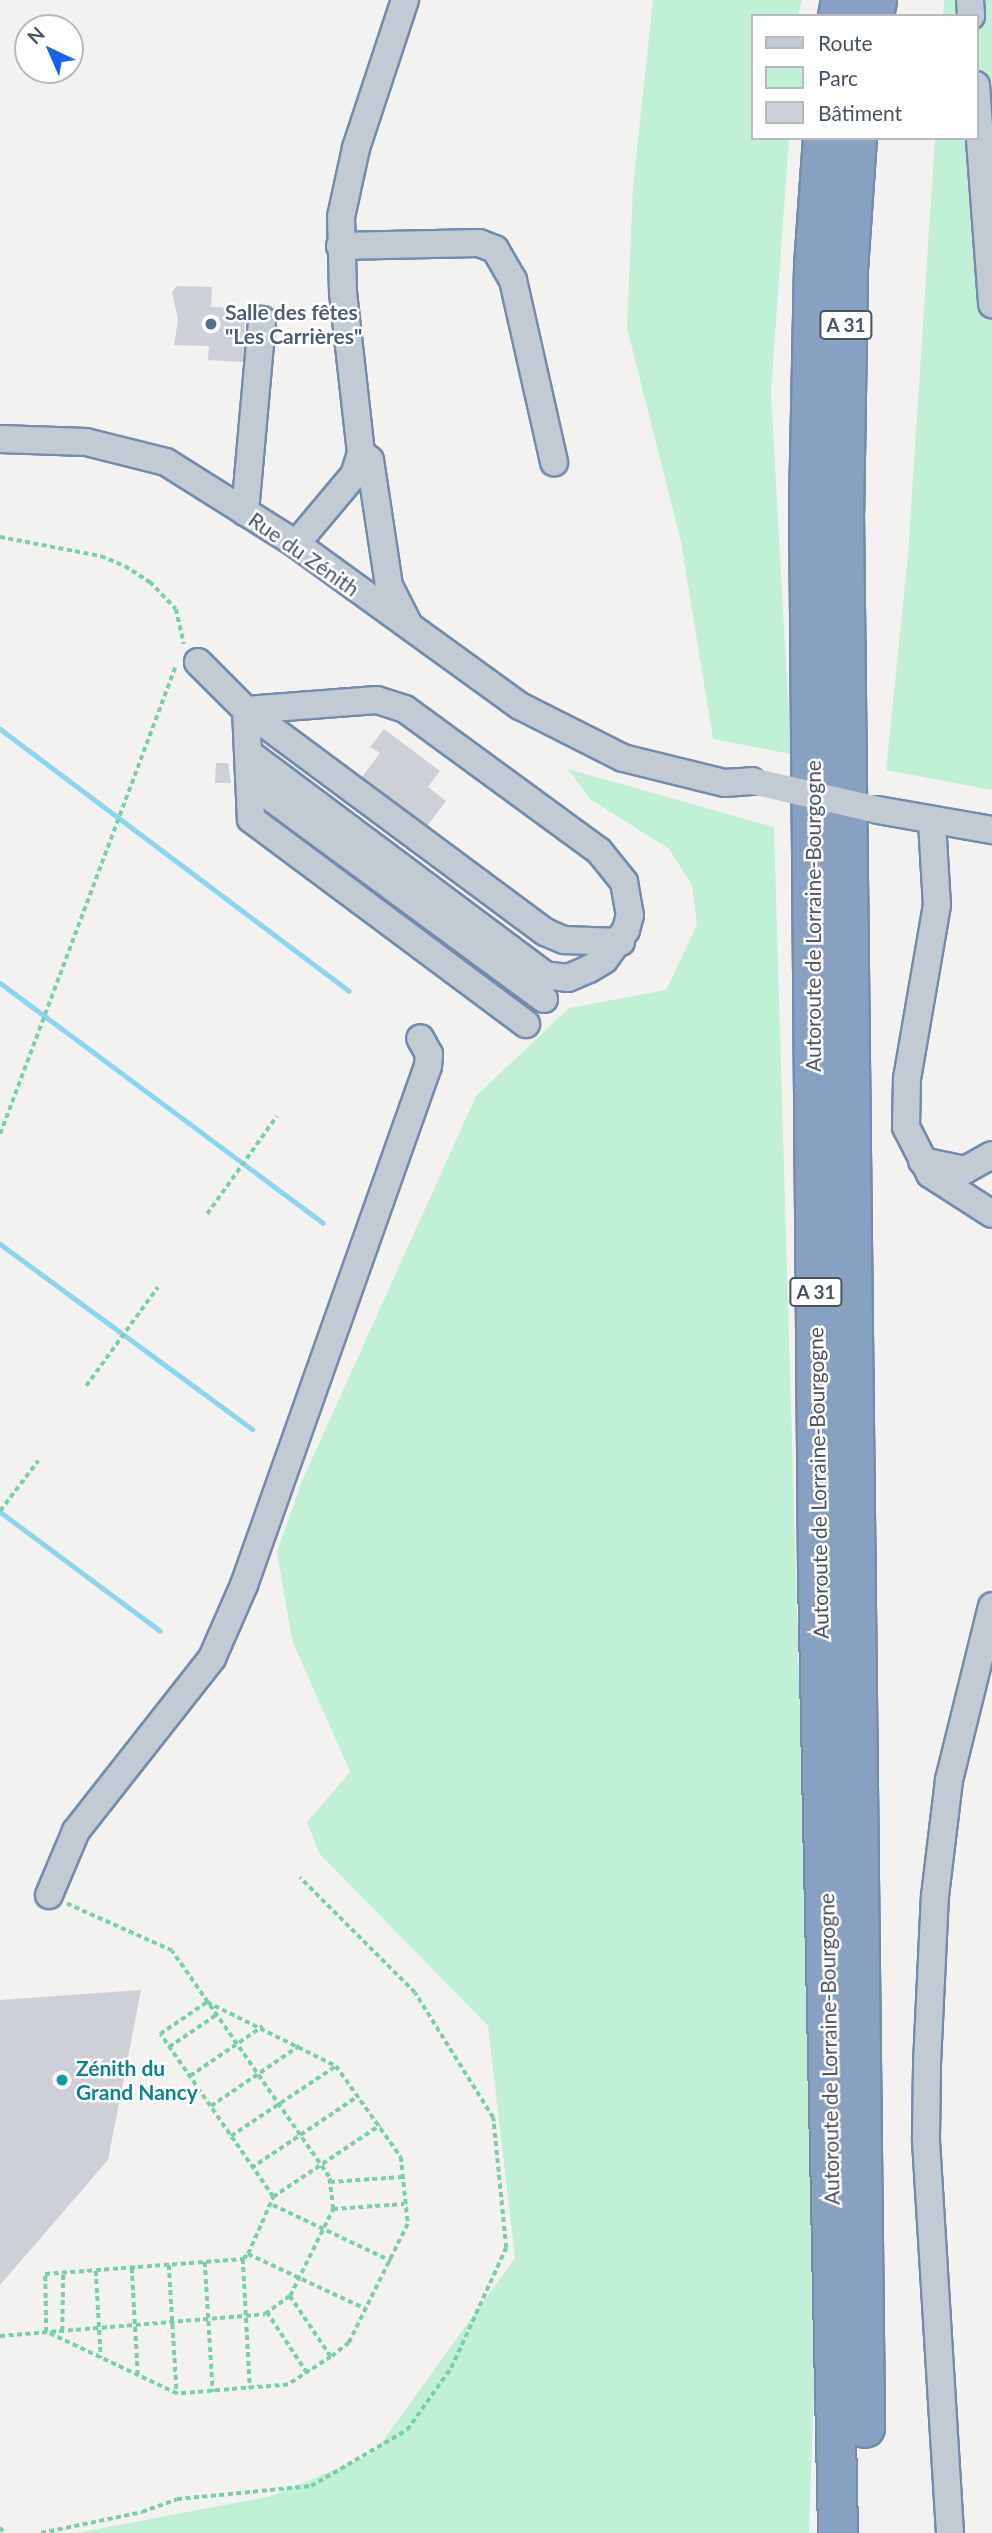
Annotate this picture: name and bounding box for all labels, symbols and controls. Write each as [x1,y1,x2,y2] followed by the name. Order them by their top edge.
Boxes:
[14,14,84,84] north arrow
[750,14,978,140] legend
[22,22,49,48] text: N
[818,30,873,55] text: Route
[818,65,858,90] text: Parc
[818,100,902,125] text: Bâtiment
[225,299,362,349] place label: Salle des fêtes "Les Carrières"
[818,310,874,340] road number: A 31
[203,316,219,332] marker: Salle des fêtes "Les Carrières"
[244,507,364,601] street label: Rue du Zénith
[800,760,826,1072] street label: Autoroute de Lorraine-Bourgogne
[788,1276,844,1308] road number: A 31
[803,1327,833,1639] street label: Autoroute de Lorraine-Bourgogne
[814,1893,844,2205] street label: Autoroute de Lorraine-Bourgogne
[76,2055,198,2105] place label: Zénith du Grand Nancy
[54,2072,70,2088] marker: Zénith du Grand Nancy

